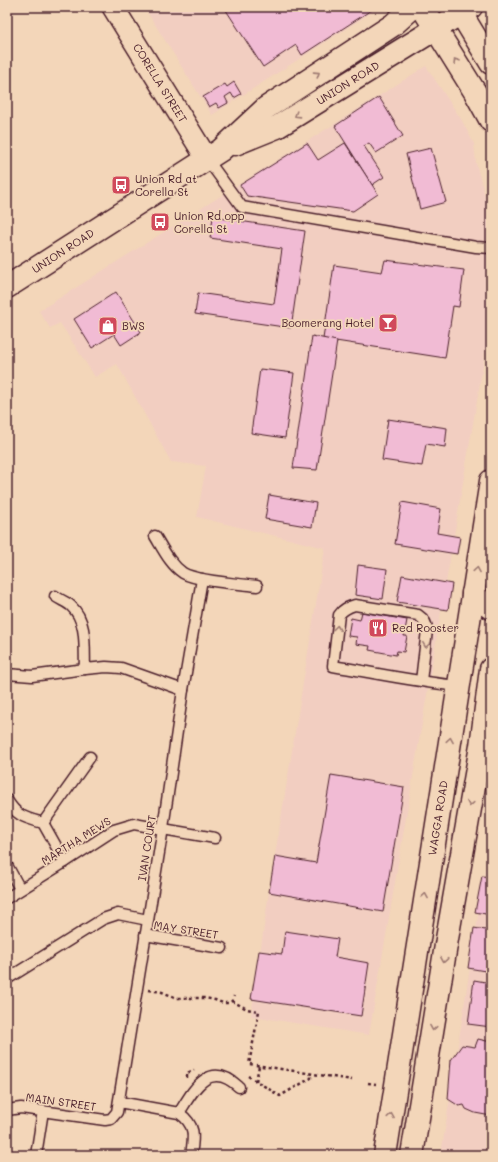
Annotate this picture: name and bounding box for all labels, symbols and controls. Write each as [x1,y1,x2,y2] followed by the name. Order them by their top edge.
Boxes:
[130,40,191,125] street label: CORELLA STREET
[313,57,382,108] street label: UNION ROAD
[453,58,460,65] one-way arrow
[313,72,320,79] one-way arrow
[294,110,301,117] one-way arrow
[135,171,197,199] place label: Union Rd at Corella St
[110,174,132,196] bus stop icon: Union Rd at Corella St
[174,208,245,236] place label: Union Rd opp Corella St
[149,211,171,233] bus stop icon: Union Rd opp Corella St
[29,225,97,276] street label: UNION ROAD
[377,312,399,334] bar icon: Boomerang Hotel
[97,315,119,337] shop icon: BWS
[281,315,374,330] place label: Boomerang Hotel
[122,318,145,333] place label: BWS
[472,567,481,573] one-way arrow
[367,617,389,639] restaurant icon: Red Rooster
[392,620,459,635] place label: Red Rooster
[332,625,341,631] one-way arrow
[421,642,430,648] one-way arrow
[445,737,454,743] one-way arrow
[424,779,451,856] street label: WAGGA ROAD
[467,801,475,808] one-way arrow
[38,813,113,868] street label: MARTHA MEWS
[134,814,159,882] street label: IVAN COURT
[420,893,429,899] one-way arrow
[153,917,219,942] street label: MAY STREET
[440,957,448,963] one-way arrow
[429,1025,438,1031] one-way arrow
[25,1089,97,1114] street label: MAIN STREET
[386,1113,395,1120] one-way arrow

